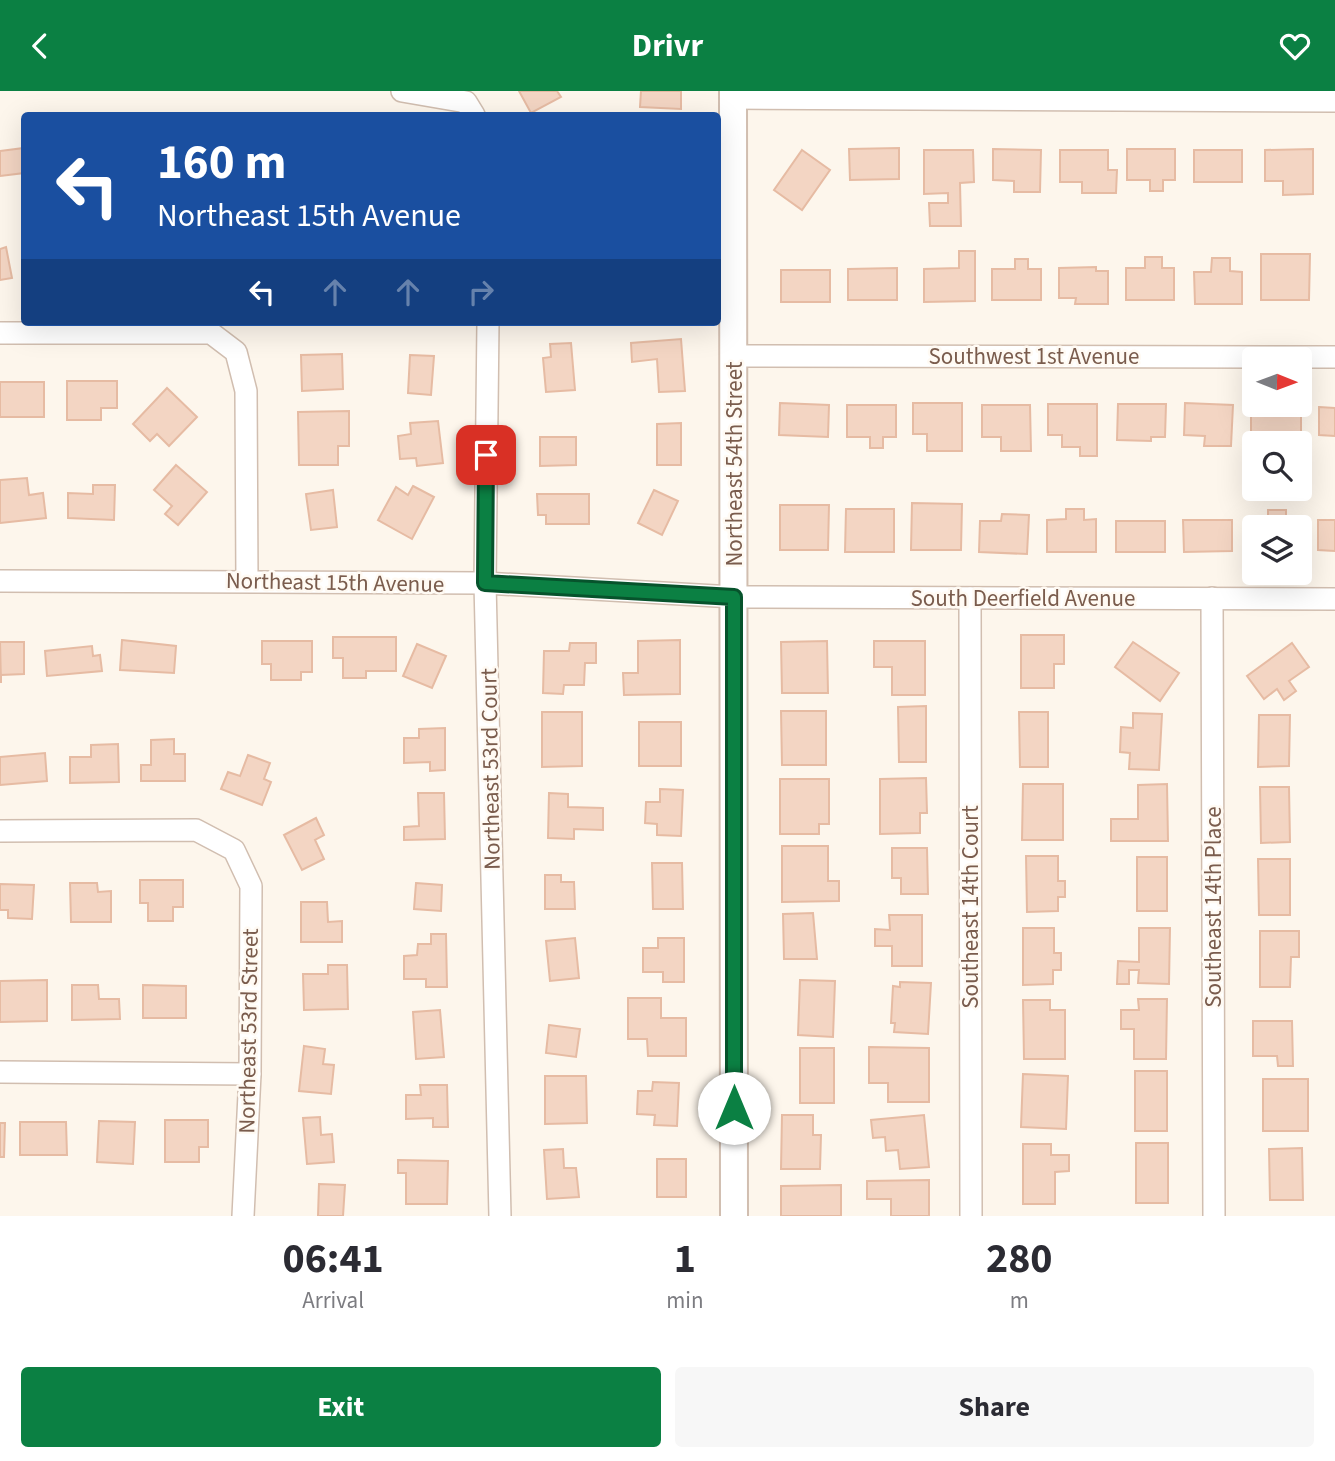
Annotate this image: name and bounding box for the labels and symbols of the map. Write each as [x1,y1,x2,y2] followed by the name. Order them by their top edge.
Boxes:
[929,340,1139,373] street label: Southwest 1st Avenue
[1242,347,1312,417] north arrow
[718,361,751,567] street label: Northeast 54th Street
[456,425,516,485] pin
[225,564,445,601] street label: Northeast 15th Avenue
[911,582,1136,615] street label: South Deerfield Avenue
[472,668,509,870] street label: Northeast 53rd Court
[954,805,987,1009] street label: Southeast 14th Court
[1197,806,1230,1008] street label: Southeast 14th Place
[230,928,267,1134] street label: Northeast 53rd Street
[697,1071,771,1145] position arrow

